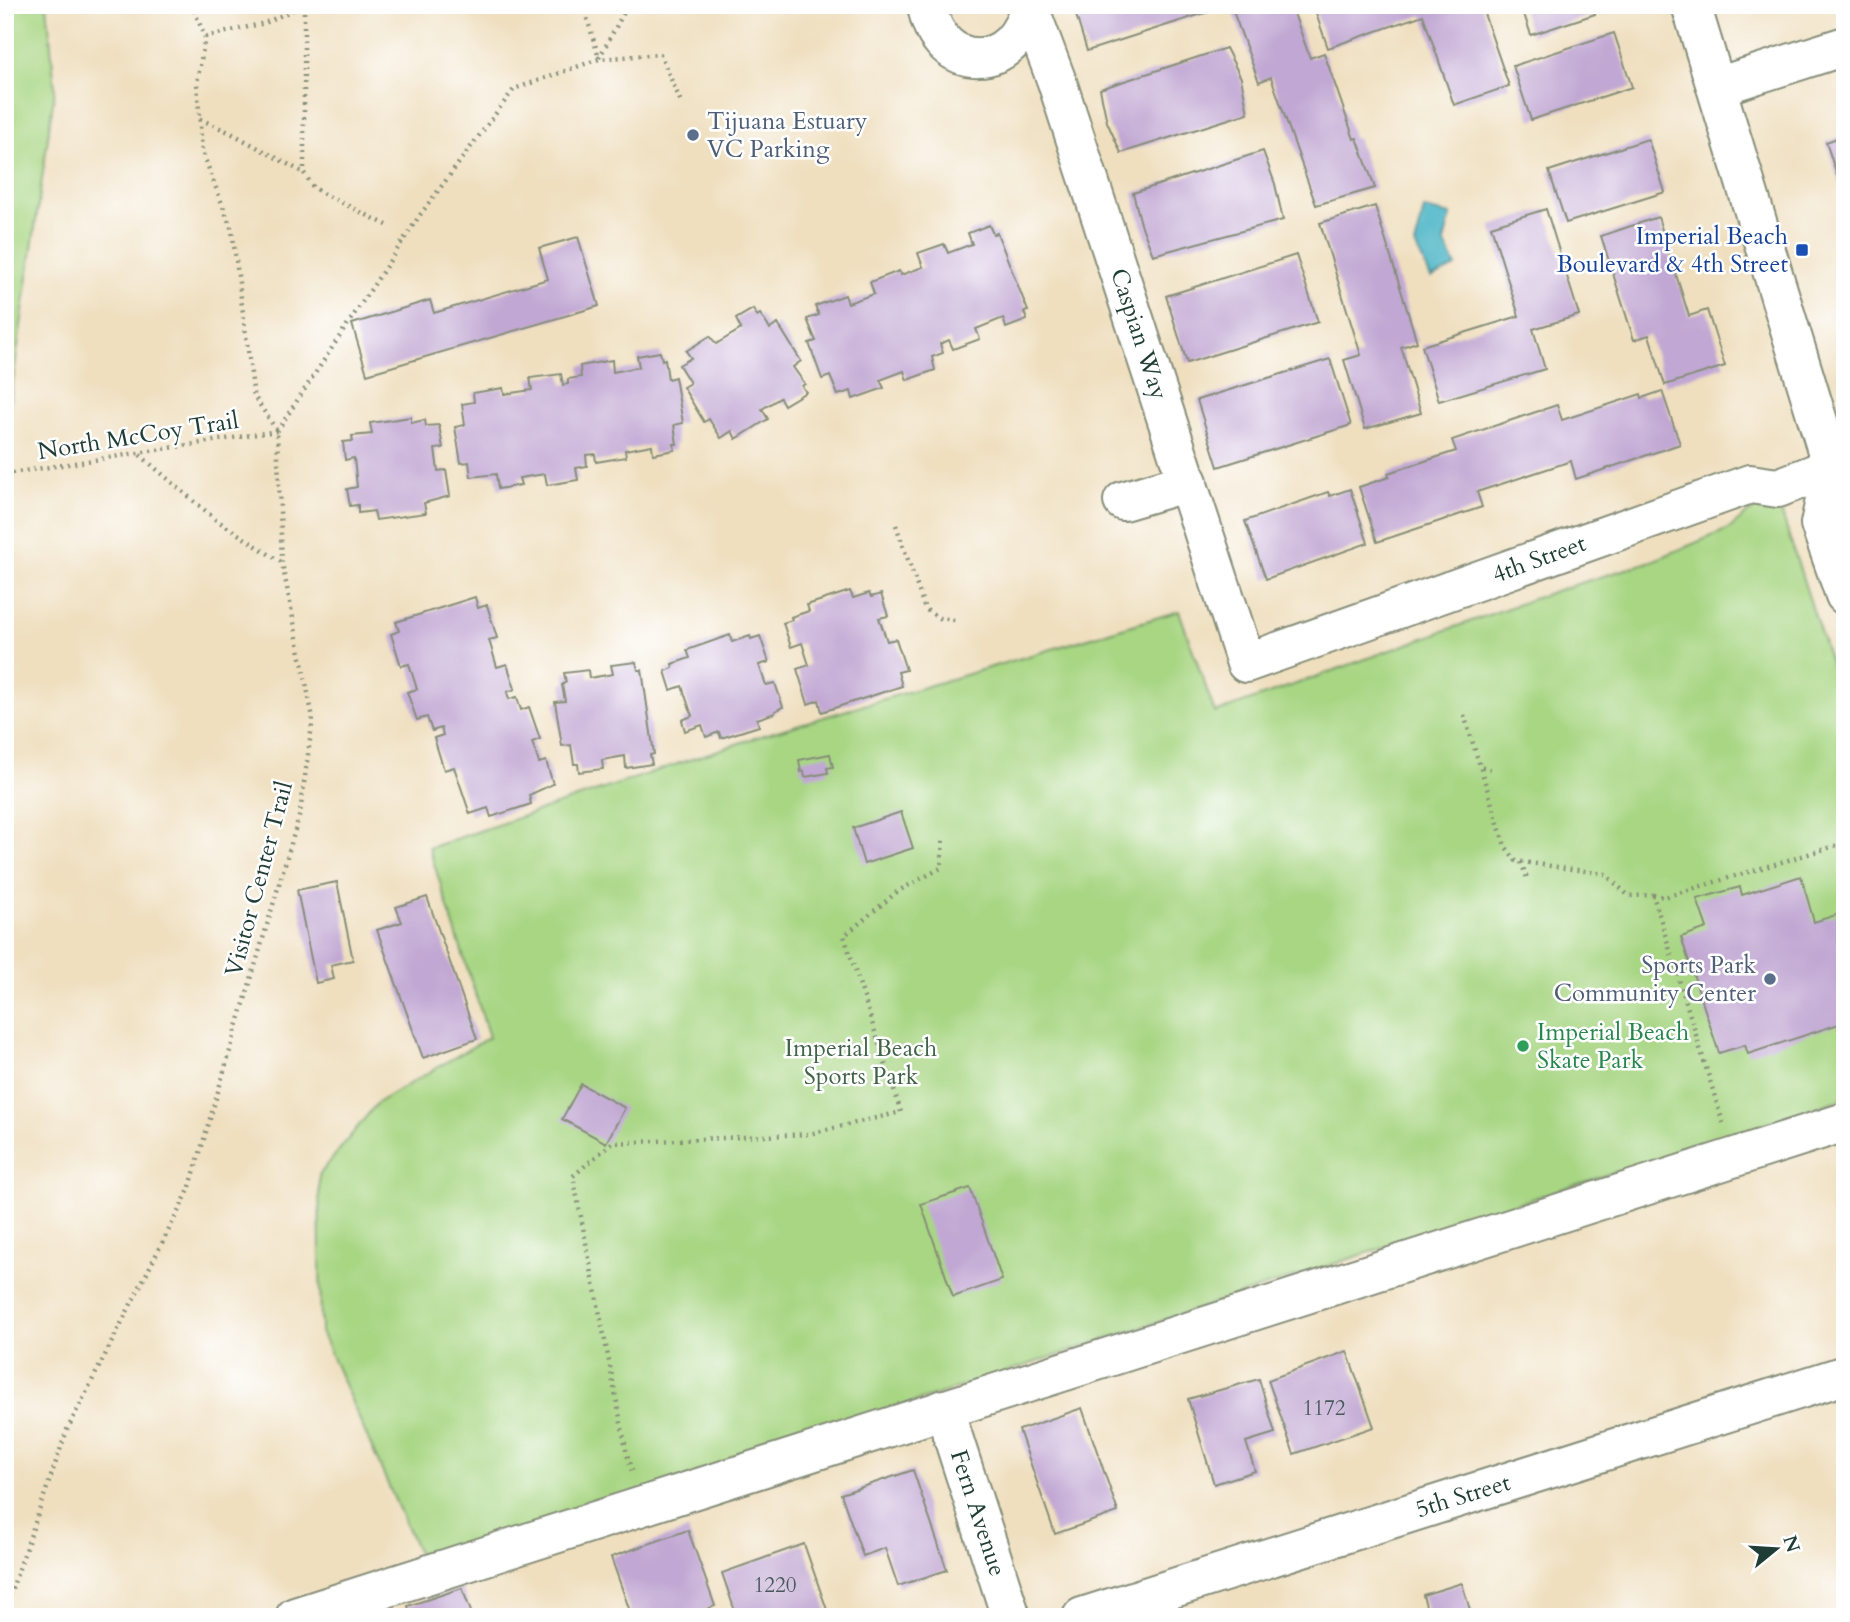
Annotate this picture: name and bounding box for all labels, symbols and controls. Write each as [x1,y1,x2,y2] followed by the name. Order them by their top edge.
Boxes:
[707,105,868,166] place label: Tijuana Estuary VC Parking
[685,127,701,143] marker: Tijuana Estuary VC Parking
[1557,220,1788,281] place label: Imperial Beach Boulevard & 4th Street
[1794,242,1810,258] marker: Imperial Beach Boulevard & 4th Street
[1102,264,1176,404] street label: Caspian Way
[35,404,241,468] street label: North McCoy Trail
[1488,527,1591,591] street label: 4th Street
[217,778,301,980] street label: Visitor Center Trail
[1554,949,1756,1010] place label: Sports Park Community Center
[1762,971,1778,987] marker: Sports Park Community Center
[1537,1016,1689,1077] place label: Imperial Beach Skate Park
[785,1032,937,1093] park label: Imperial Beach Sports Park
[1515,1038,1531,1054] marker: Imperial Beach Skate Park
[1302,1394,1346,1423] house number: 1172
[942,1445,1014,1581] street label: Fern Avenue
[1412,1466,1515,1526] street label: 5th Street
[1742,1514,1812,1584] north arrow
[1776,1532,1806,1556] text: N
[753,1571,797,1600] house number: 1220

